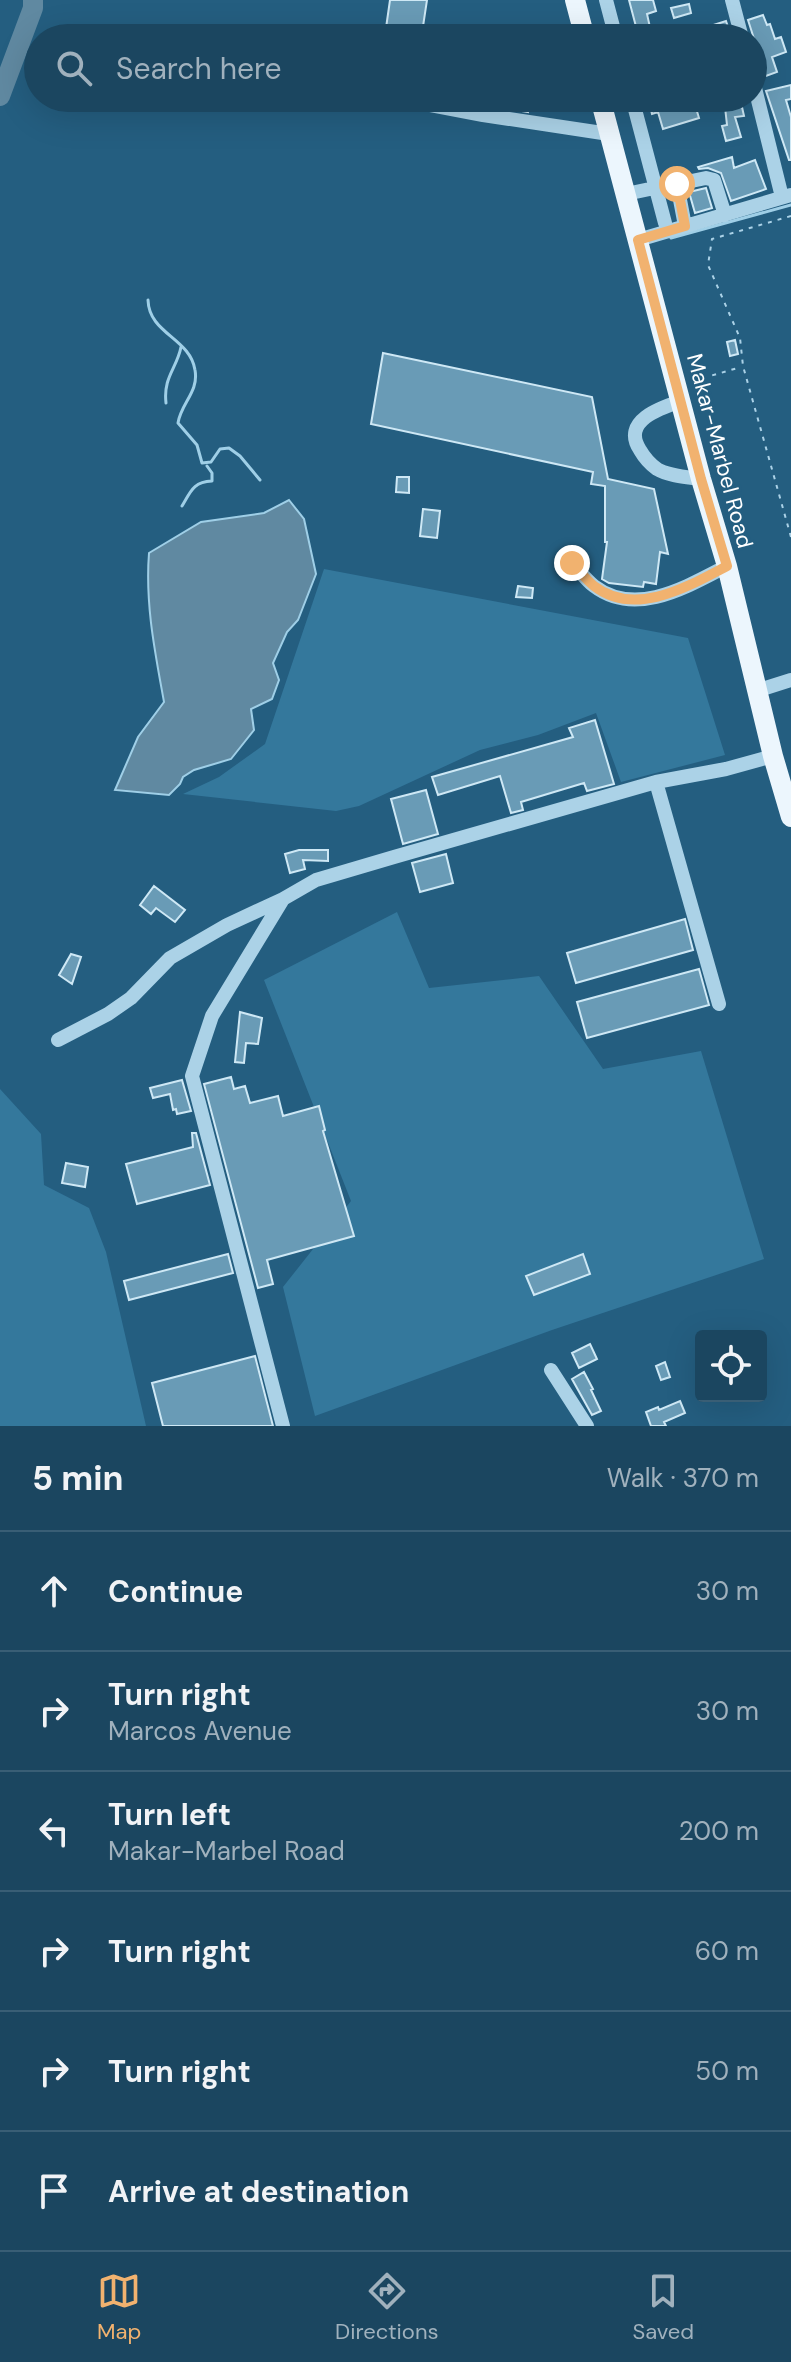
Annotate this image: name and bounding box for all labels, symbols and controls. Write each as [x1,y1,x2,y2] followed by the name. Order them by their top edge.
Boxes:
[24,24,767,112] search box
[52,46,96,90] icon: search
[116,49,282,88] text: Search here
[659,166,695,202] route start
[680,350,760,552] street label: Makar-Marbel Road
[554,545,590,581] route end
[695,1330,767,1402] map controls
[695,1330,767,1402] button: locate
[32,1456,123,1501] text: 5 min
[607,1461,759,1495] text: Walk · 370 m
[32,1569,76,1613] icon: ahead
[108,1572,243,1611] text: Continue
[696,1574,759,1608] text: 30 m
[108,1675,251,1714] text: Turn right
[32,1689,76,1733] icon: right
[696,1694,759,1728] text: 30 m
[108,1714,292,1748] text: Marcos Avenue
[108,1795,231,1834] text: Turn left
[32,1809,76,1853] icon: left
[679,1814,759,1848] text: 200 m
[108,1834,345,1868] text: Makar-Marbel Road
[32,1929,76,1973] icon: right
[108,1932,251,1971] text: Turn right
[695,1934,759,1968] text: 60 m
[32,2049,76,2093] icon: right
[108,2052,251,2091] text: Turn right
[695,2054,759,2088] text: 50 m
[32,2169,76,2213] icon: arrive
[108,2172,409,2211] text: Arrive at destination
[97,2269,141,2346] tab: Map
[335,2269,439,2346] tab: Directions
[632,2269,694,2346] tab: Saved

